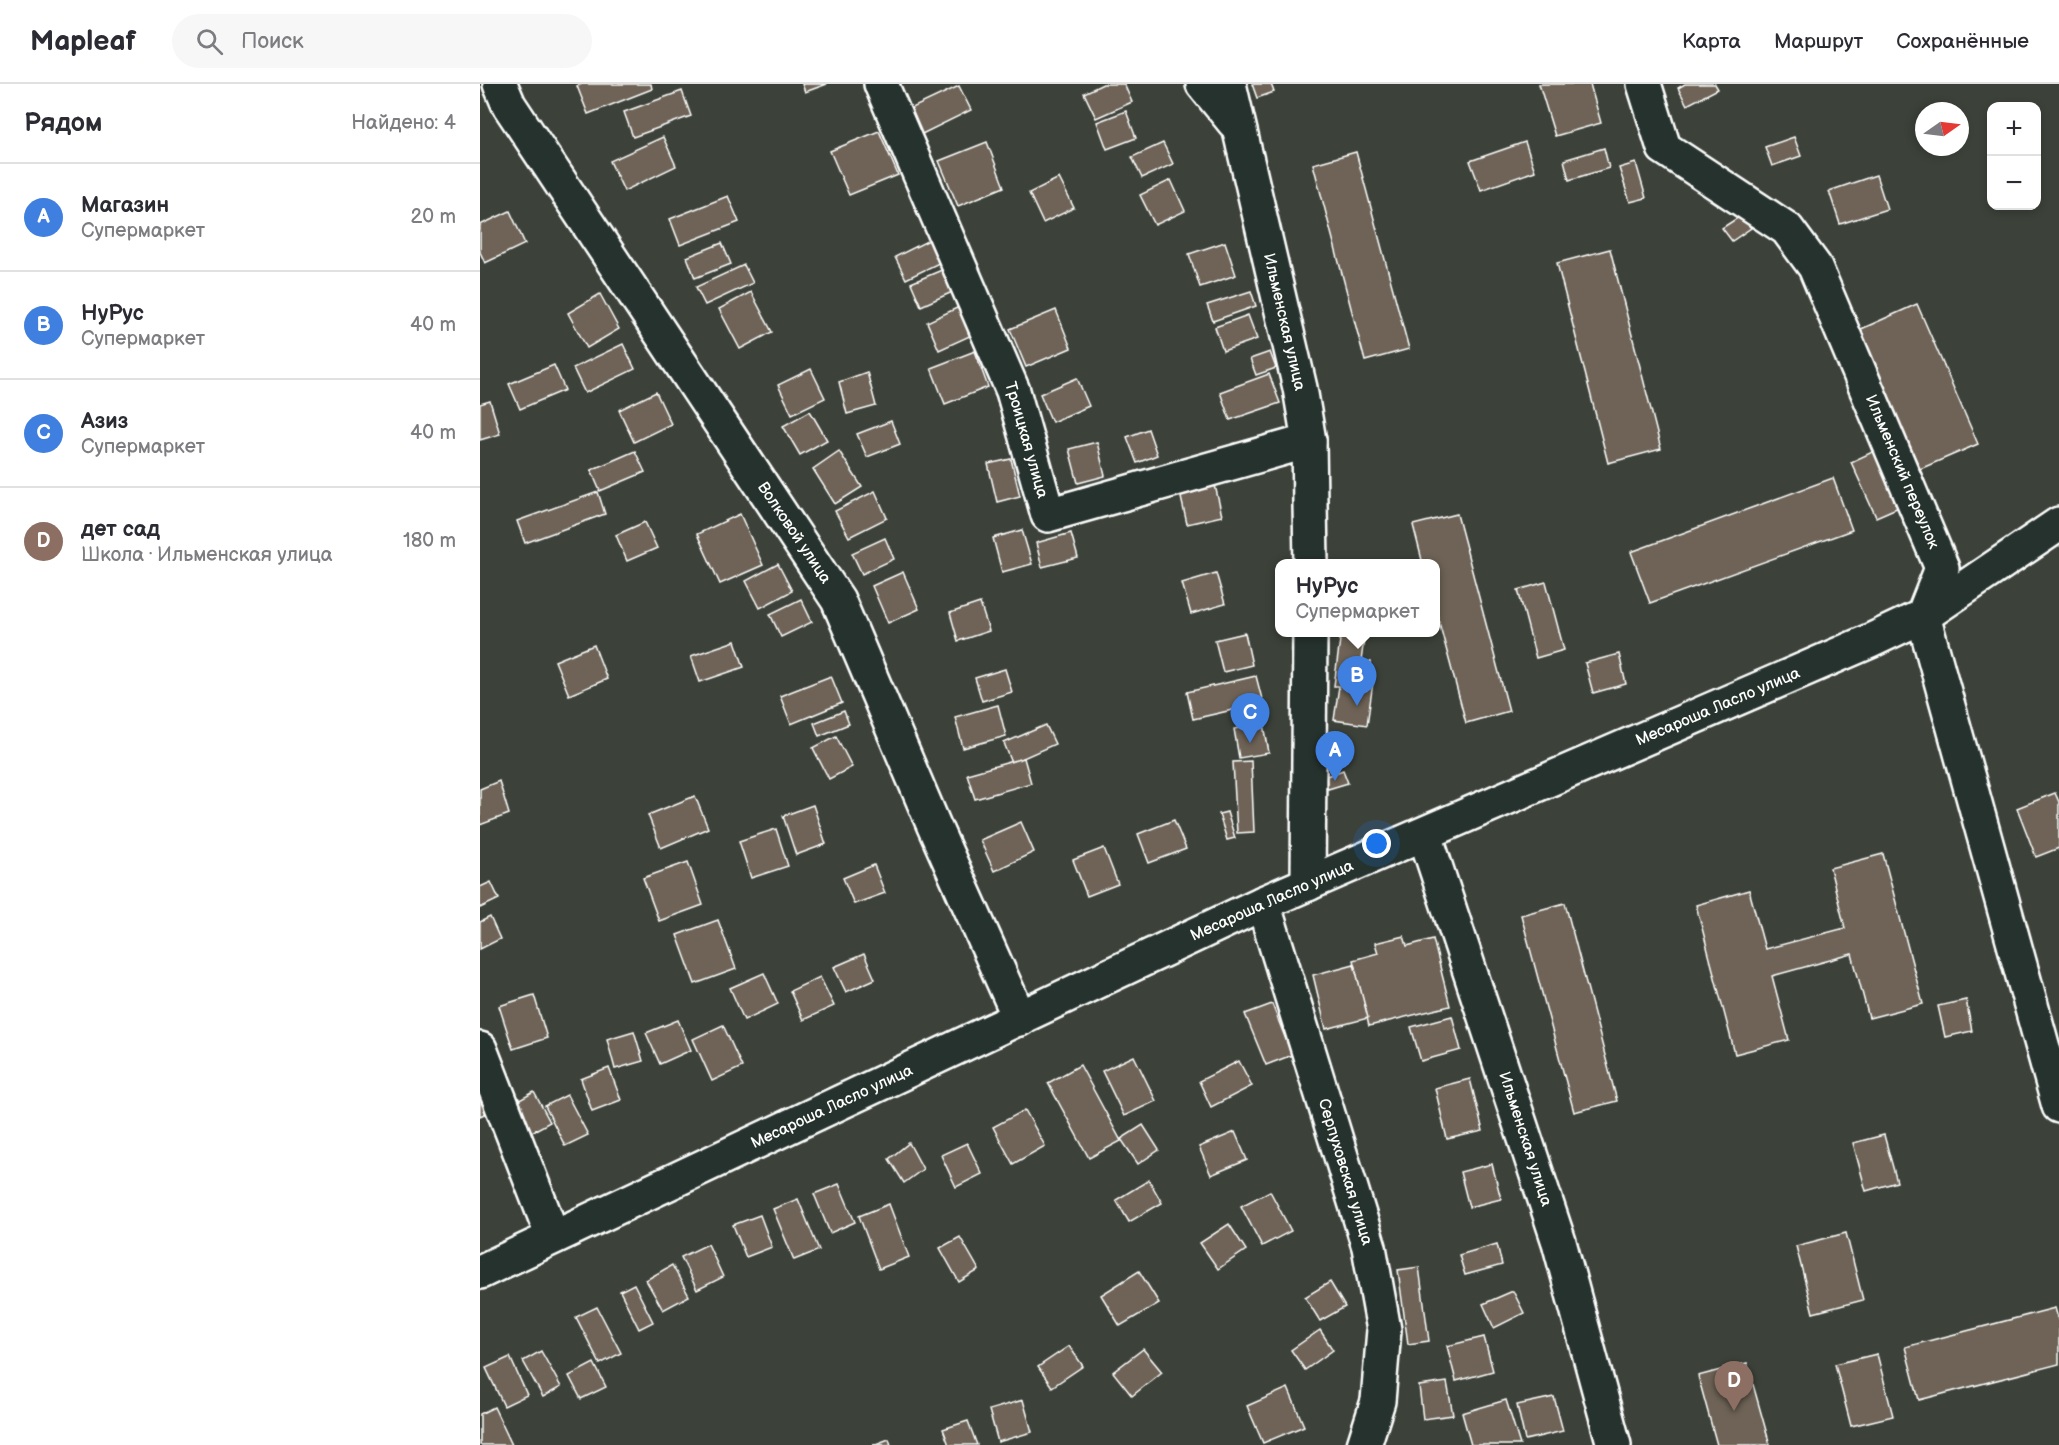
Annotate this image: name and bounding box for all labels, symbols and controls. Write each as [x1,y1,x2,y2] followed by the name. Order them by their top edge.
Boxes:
[172,14,592,68] search box
[30,25,136,58] text: Mapleaf
[193,25,226,58] icon: search
[241,28,304,55] text: Поиск
[1682,29,1741,54] text: Карта
[1774,29,1863,54] text: Маршрут
[1896,29,2029,54] text: Сохранённые
[1915,102,1969,156] north arrow
[1987,102,2041,210] map controls
[1987,102,2041,156] button: +
[24,108,102,139] text: Рядом
[351,111,456,135] text: Найдено: 4
[1987,156,2041,210] button: −
[81,192,169,219] text: Магазин
[37,205,50,229] text: A
[411,205,456,229] text: 20 m
[81,219,205,243] text: Супермаркет
[1259,251,1309,393] street label: Ильменская улица
[81,300,144,327] text: НуРус
[36,313,51,337] text: B
[410,313,456,337] text: 40 m
[81,327,205,351] text: Супермаркет
[1000,380,1052,501] street label: Троицкая улица
[1861,392,1943,552] street label: Ильменский переулок
[81,408,128,435] text: Азиз
[36,421,51,445] text: C
[410,421,456,445] text: 40 m
[81,435,205,459] text: Супермаркет
[753,479,835,588] street label: Волковой улица
[81,516,160,543] text: дет сад
[37,529,50,553] text: D
[403,529,456,553] text: 180 m
[81,543,333,567] text: Школа · Ильменская улица
[1275,559,1440,637] popup
[1295,573,1358,600] text: НуРус
[1295,600,1420,624] text: Супермаркет
[1338,656,1376,706] pin: B
[1633,664,1803,750] street label: Месароша Ласло улица
[1230,694,1270,743] pin: C
[1316,732,1354,781] pin: A
[1362,829,1391,858] your location
[1187,856,1357,946] street label: Месароша Ласло улица
[748,1061,917,1153] street label: Месароша Ласло улица
[1494,1069,1556,1209] street label: Ильменская улица
[1314,1096,1376,1248] street label: Серпуховская улица
[1714,1362,1754,1411] pin: D

